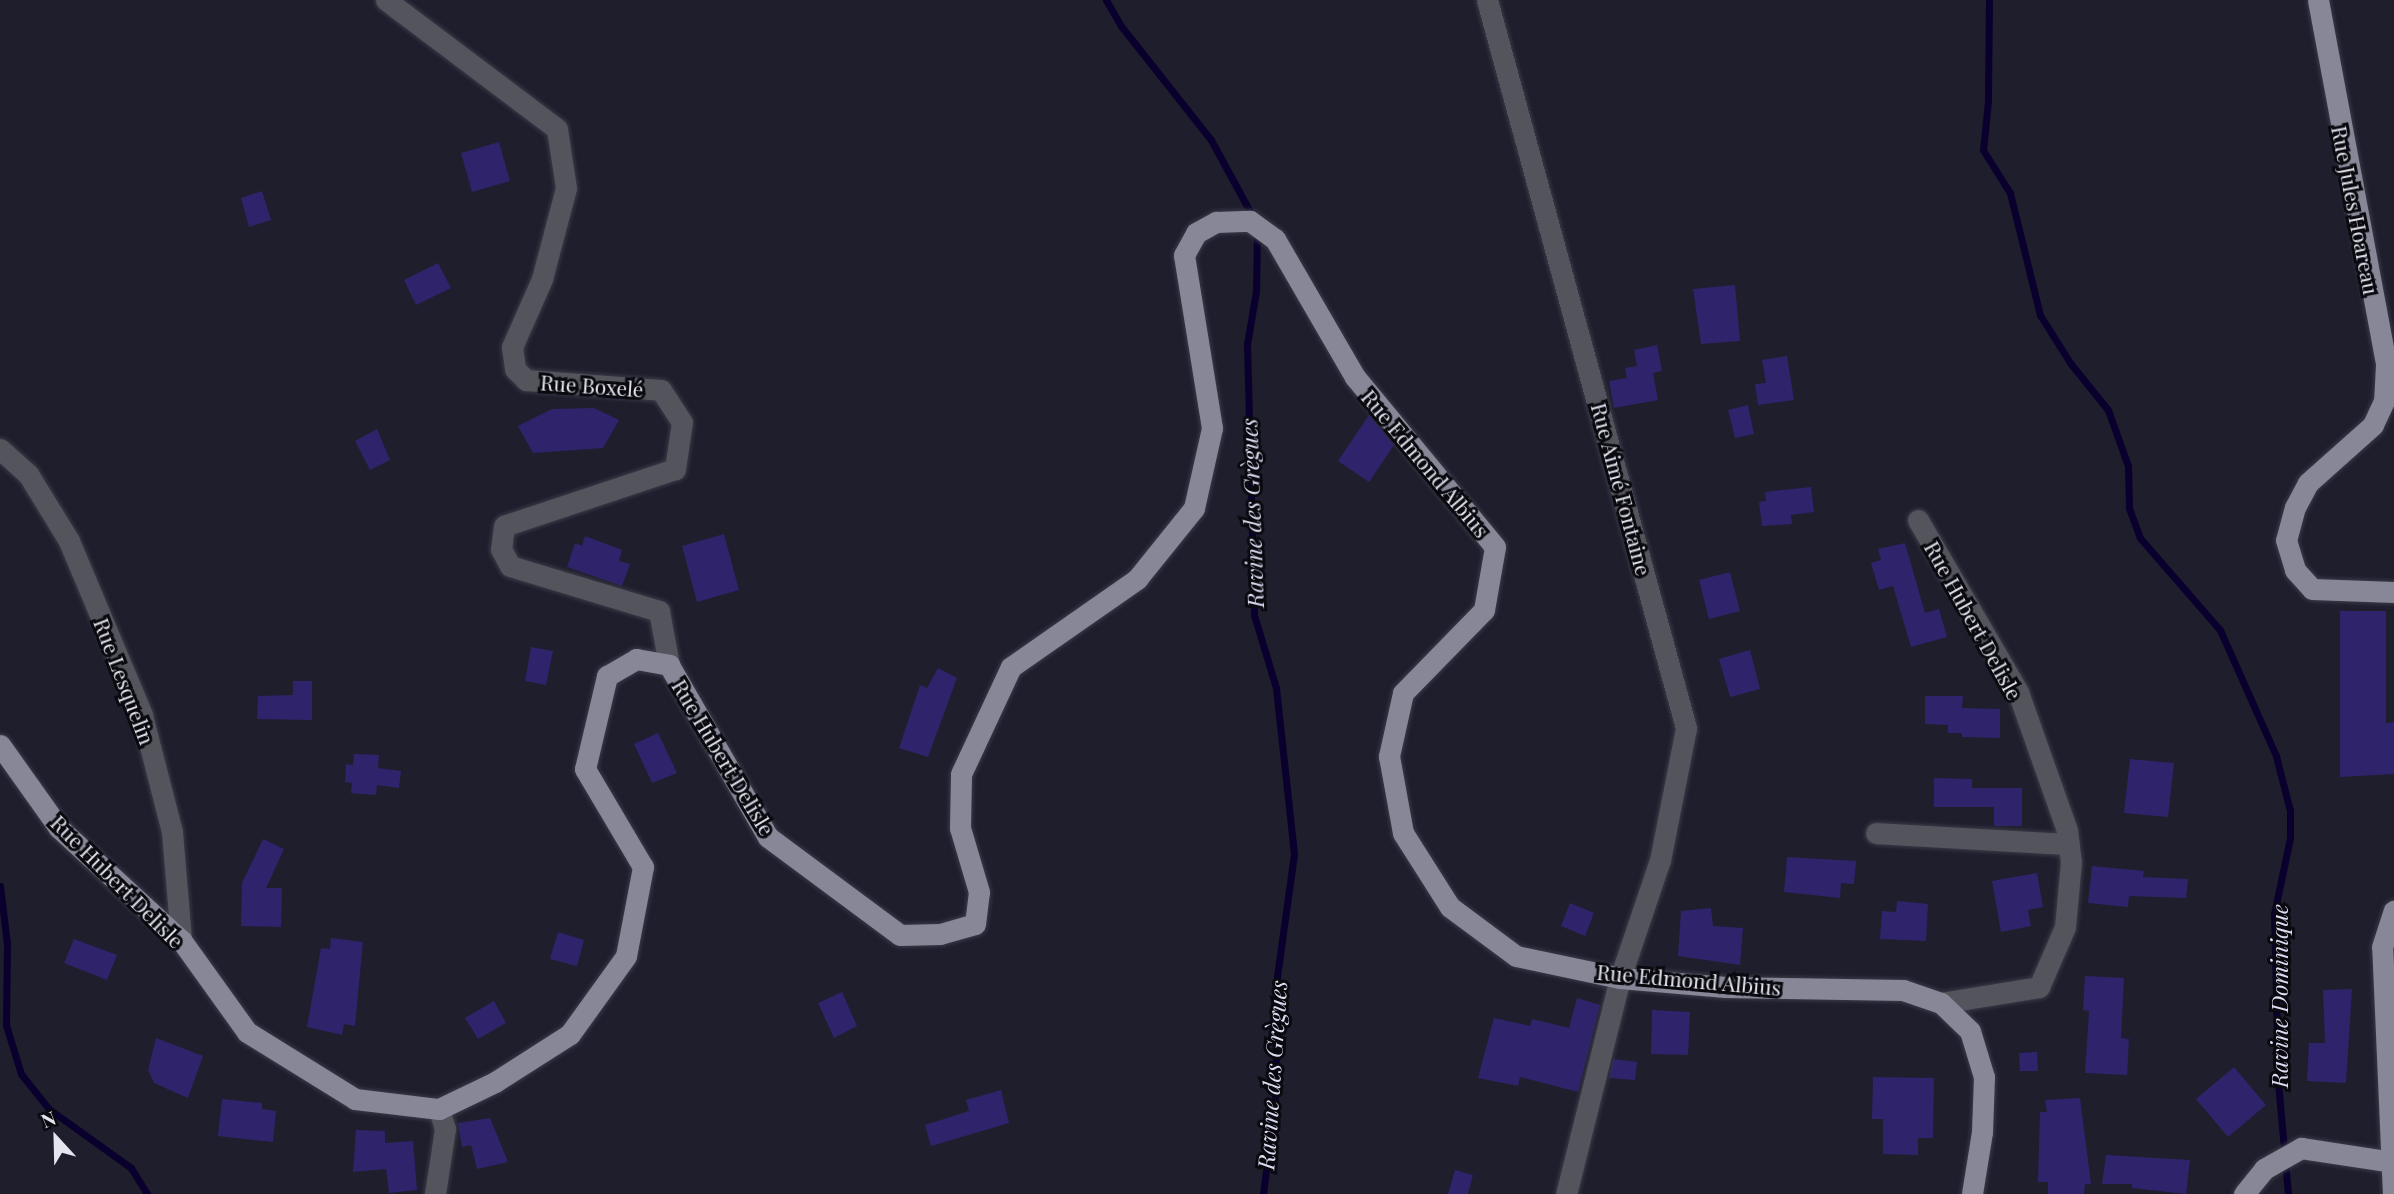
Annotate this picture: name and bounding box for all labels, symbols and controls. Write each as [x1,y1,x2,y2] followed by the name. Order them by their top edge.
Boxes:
[2327,124,2385,296] street label: Rue Jules Hoareau
[540,369,644,401] street label: Rue Boxelé
[1357,384,1495,542] street label: Rue Edmond Albius
[1587,400,1657,578] street label: Rue Aimé Fontaine
[1235,418,1269,608] water label: Ravine des Grègues
[1920,536,2028,704] street label: Rue Hubert Delisle
[89,614,161,748] street label: Rue Lesquelin
[667,674,781,840] street label: Rue Hubert Delisle
[46,809,190,953] street label: Rue Hubert Delisle
[2265,904,2293,1088] water label: Ravine Dominique
[1595,958,1783,1000] street label: Rue Edmond Albius
[1252,979,1292,1171] water label: Ravine des Grègues
[21,1103,91,1173] north arrow
[37,1104,59,1133] text: N

